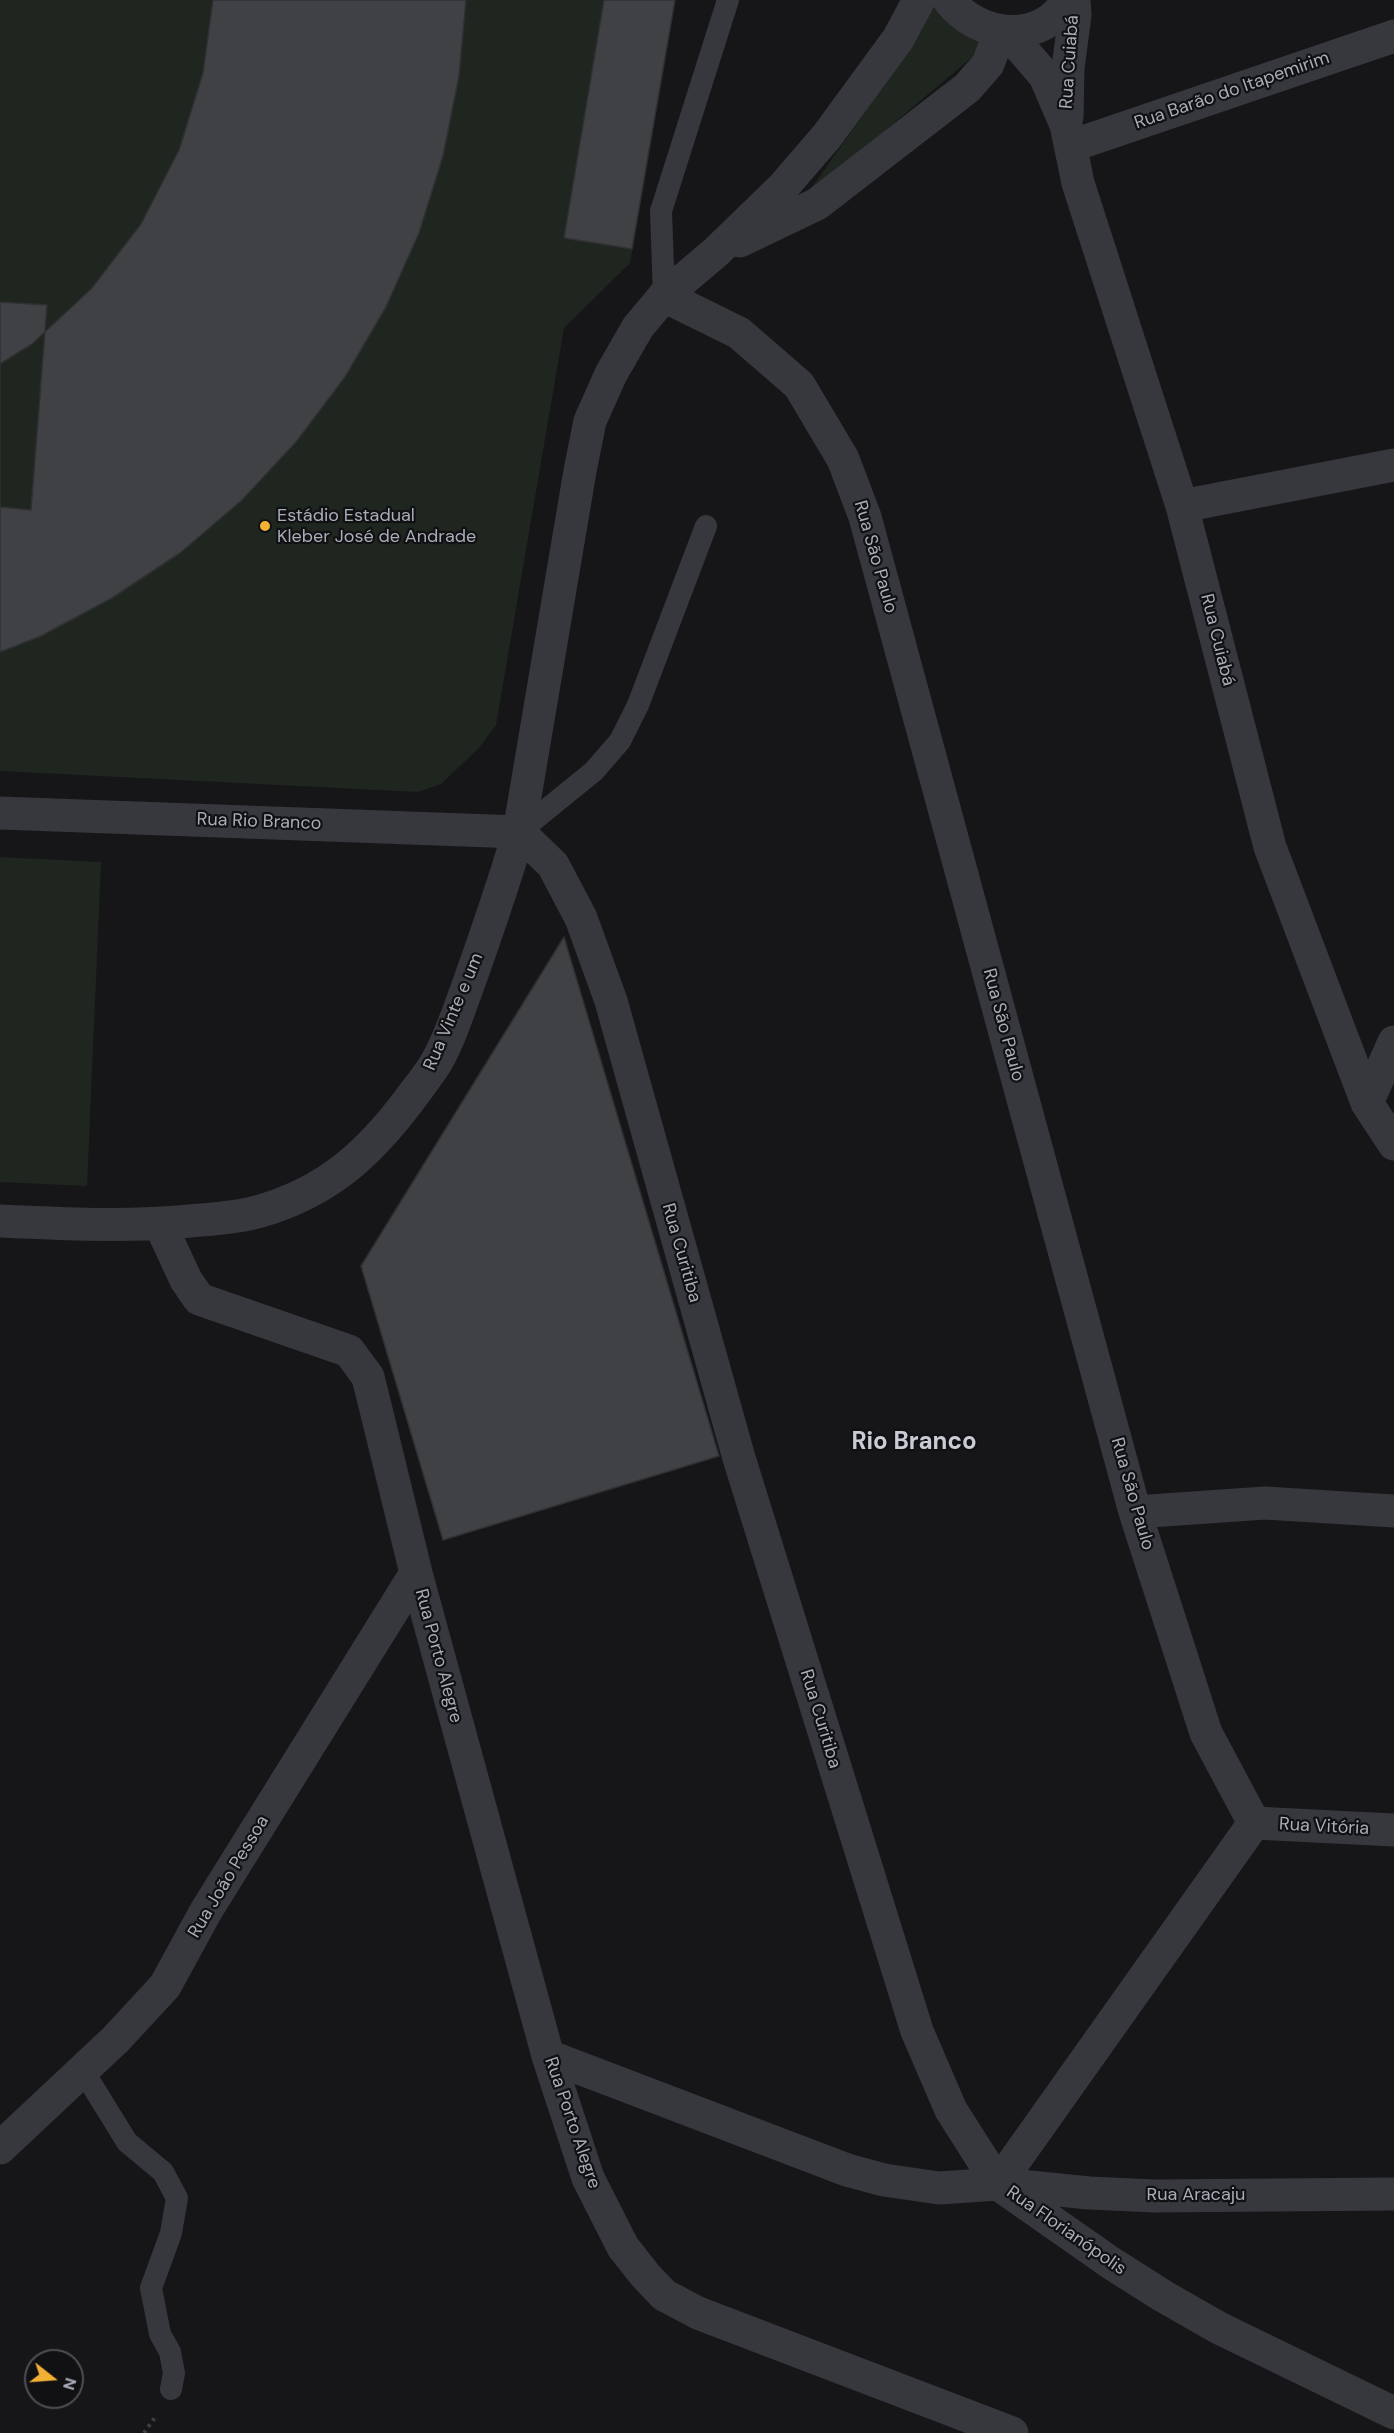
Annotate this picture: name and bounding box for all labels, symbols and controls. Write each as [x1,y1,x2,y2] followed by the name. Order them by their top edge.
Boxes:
[1056,14,1084,110] street label: Rua Cuiabá
[1132,47,1332,135] street label: Rua Barão do Itapemirim
[849,498,901,616] street label: Rua São Paulo
[277,505,476,548] place label: Estádio Estadual Kleber José de Andrade
[258,519,272,533] marker: Estádio Estadual Kleber José de Andrade
[1195,592,1239,688] street label: Rua Cuiabá
[196,809,322,835] street label: Rua Rio Branco
[420,950,488,1074] street label: Rua Vinte e um
[978,966,1028,1084] street label: Rua São Paulo
[657,1201,705,1305] street label: Rua Curitiba
[851,1429,977,1457] district label: Rio Branco
[1106,1435,1158,1553] street label: Rua São Paulo
[410,1587,466,1725] street label: Rua Porto Alegre
[795,1667,845,1771] street label: Rua Curitiba
[184,1812,274,1942] street label: Rua João Pessoa
[1278,1814,1370,1840] street label: Rua Vitória
[539,2054,605,2192] street label: Rua Porto Alegre
[1002,2182,1130,2280] street label: Rua Florianópolis
[1147,2184,1245,2206] street label: Rua Aracaju
[24,2349,84,2409] north arrow
[58,2375,82,2392] text: N

